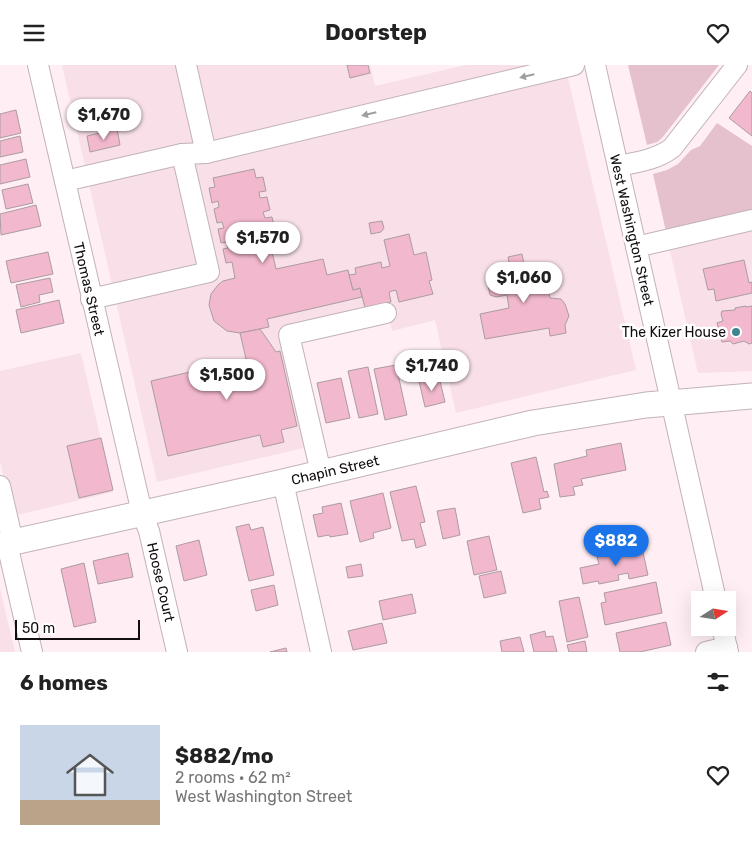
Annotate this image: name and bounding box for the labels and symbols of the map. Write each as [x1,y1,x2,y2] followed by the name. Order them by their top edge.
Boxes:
[520,72,535,80] one-way arrow
[63,99,145,141] pin: $1,670
[362,110,377,118] one-way arrow
[606,153,657,308] street label: West Washington Street
[222,221,304,264] pin: $1,570
[69,241,108,338] street label: Thomas Street
[483,261,565,304] pin: $1,060
[622,324,726,341] place label: The Kizer House
[730,326,742,338] marker: The Kizer House
[391,349,473,392] pin: $1,740
[186,359,268,401] pin: $1,500
[289,452,381,489] street label: Chapin Street
[586,525,646,567] pin: $882
[143,541,178,624] street label: Hoose Court
[691,591,736,636] north arrow
[15,617,140,640] scale bar

